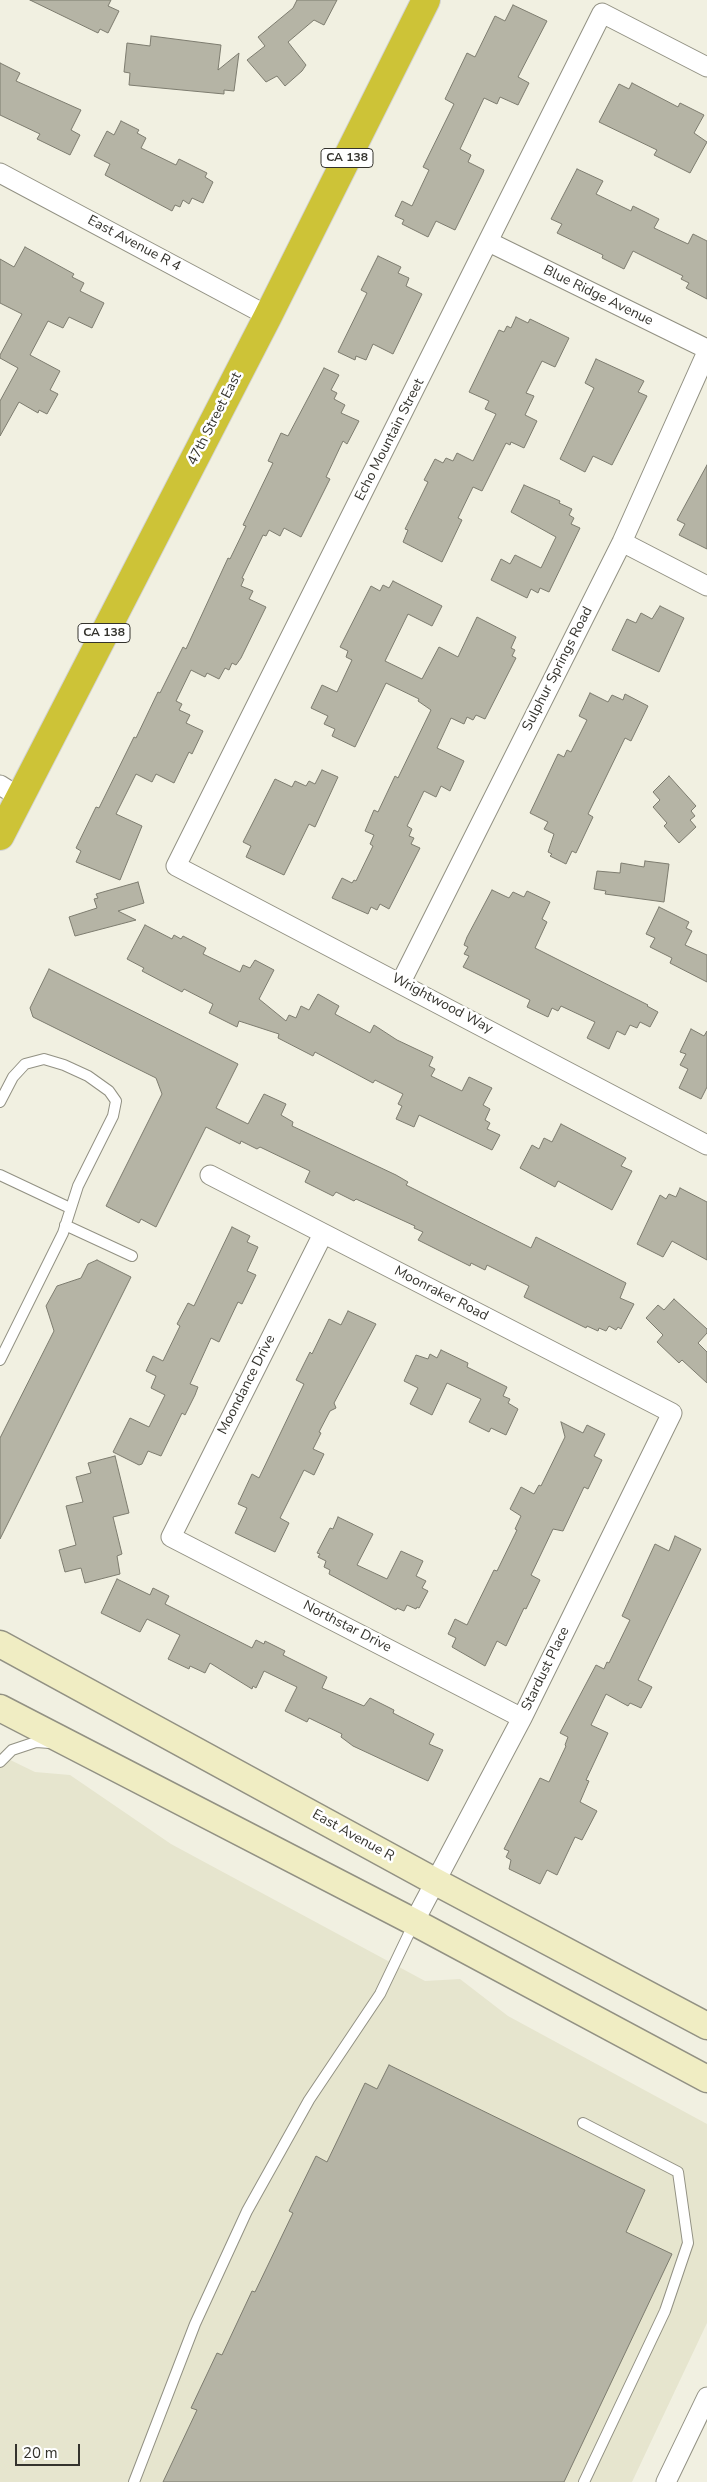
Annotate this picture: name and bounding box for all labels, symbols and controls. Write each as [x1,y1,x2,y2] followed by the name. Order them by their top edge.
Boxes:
[321,148,373,168] road number: CA 138
[84,212,184,276] street label: East Avenue R 4
[540,262,656,330] street label: Blue Ridge Avenue
[184,370,246,468] street label: 47th Street East
[352,376,428,504] street label: Echo Mountain Street
[519,604,597,734] street label: Sulphur Springs Road
[78,624,130,642] road number: CA 138
[389,970,495,1038] street label: Wrightwood Way
[391,1263,491,1325] street label: Moonraker Road
[215,1332,279,1438] street label: Moondance Drive
[300,1597,394,1657] street label: Northstar Drive
[518,1624,574,1714] street label: Stardust Place
[309,1807,397,1865] street label: East Avenue R
[18,2434,82,2466] scale bar
[23,2443,58,2463] text: 20 m

